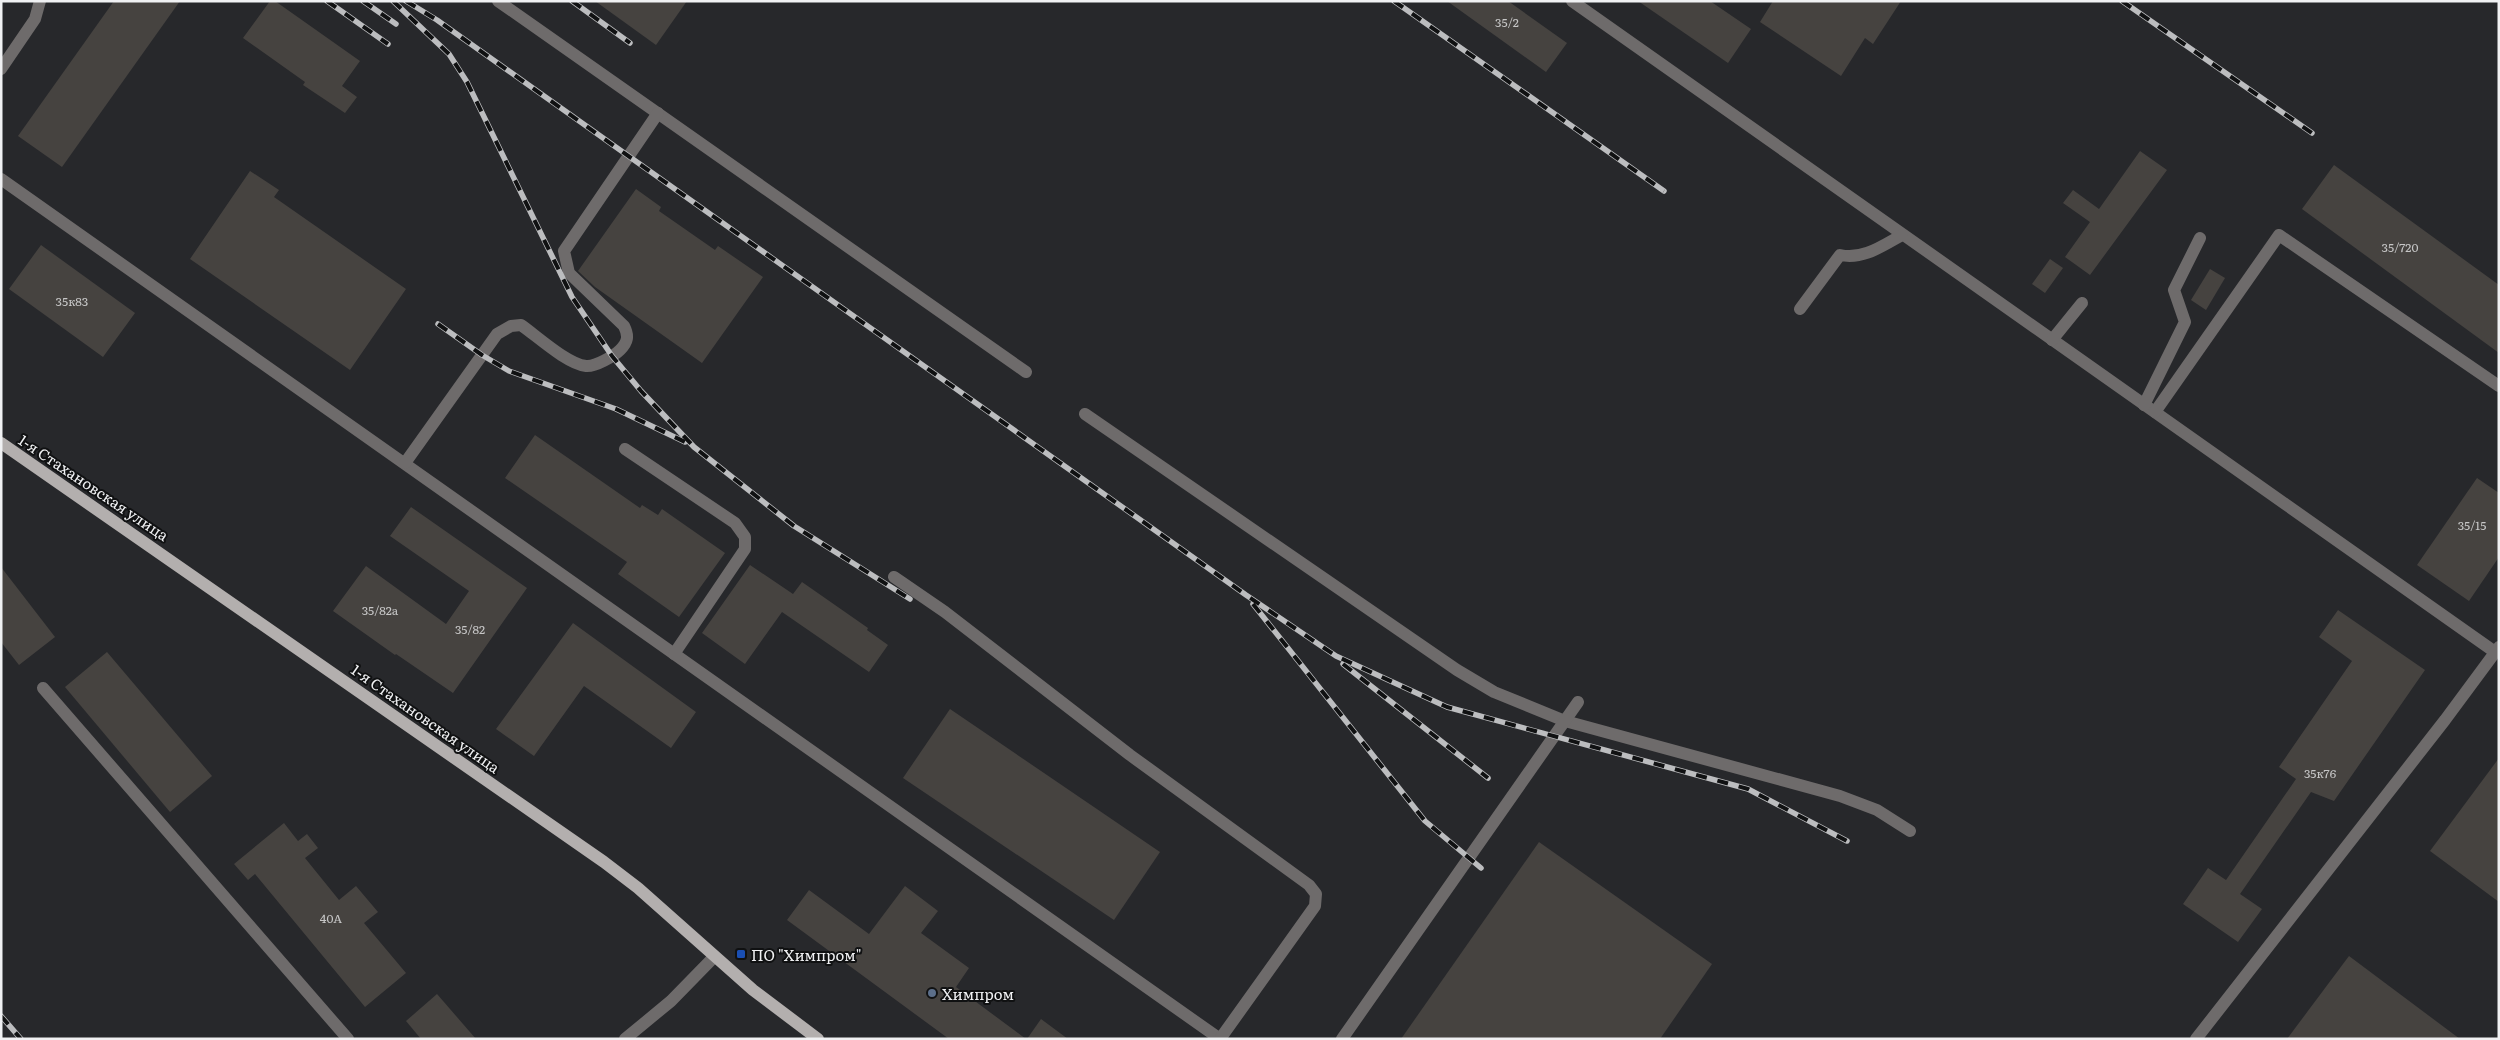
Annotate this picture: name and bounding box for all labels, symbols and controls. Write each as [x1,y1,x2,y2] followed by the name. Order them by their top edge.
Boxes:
[1495,13,1519,31] house number: 35/2
[2382,238,2418,256] house number: 35/720
[56,292,88,310] house number: 35к83
[14,428,175,547] street label: 1-я Стахановская улица
[2458,516,2486,534] house number: 35/15
[362,601,399,619] house number: 35/82а
[455,620,485,638] house number: 35/82
[347,658,506,779] street label: 1-я Стахановская улица
[2304,764,2337,782] house number: 35к76
[320,909,342,927] house number: 40А
[751,943,862,966] place label: ПО "Химпром"
[735,948,747,960] marker: ПО "Химпром"
[942,982,1014,1005] place label: Химпром
[926,987,938,999] marker: Химпром

